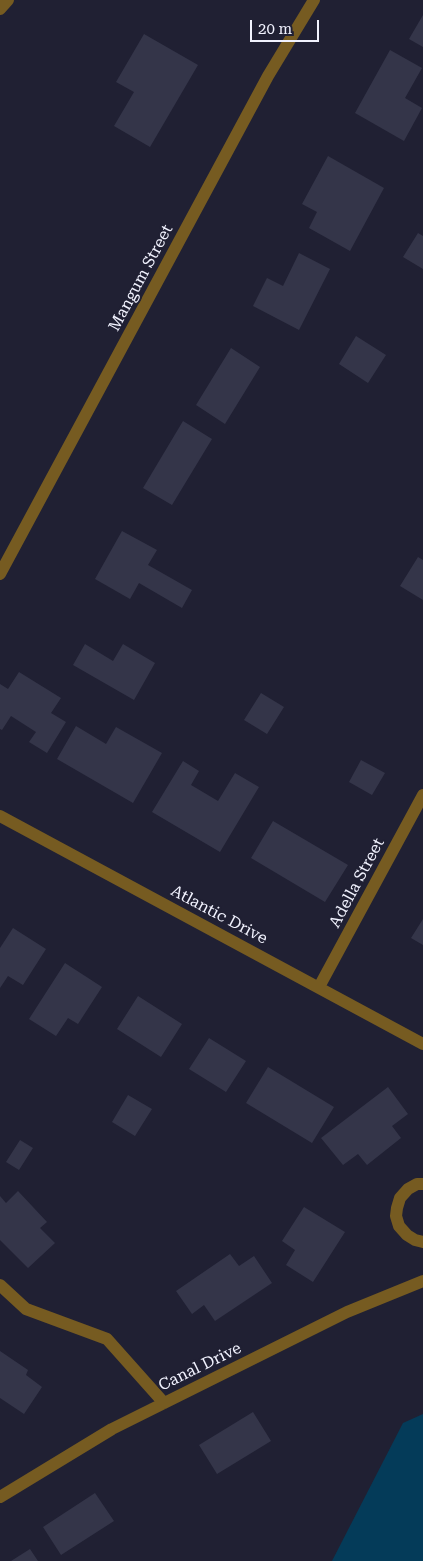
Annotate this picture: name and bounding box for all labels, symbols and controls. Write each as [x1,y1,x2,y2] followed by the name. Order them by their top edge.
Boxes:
[253,10,322,42] scale bar
[258,20,292,38] text: 20 m
[105,222,177,334] street label: Mangum Street
[325,835,389,931] street label: Adella Street
[167,881,271,949] street label: Atlantic Drive
[155,1339,245,1395] street label: Canal Drive

